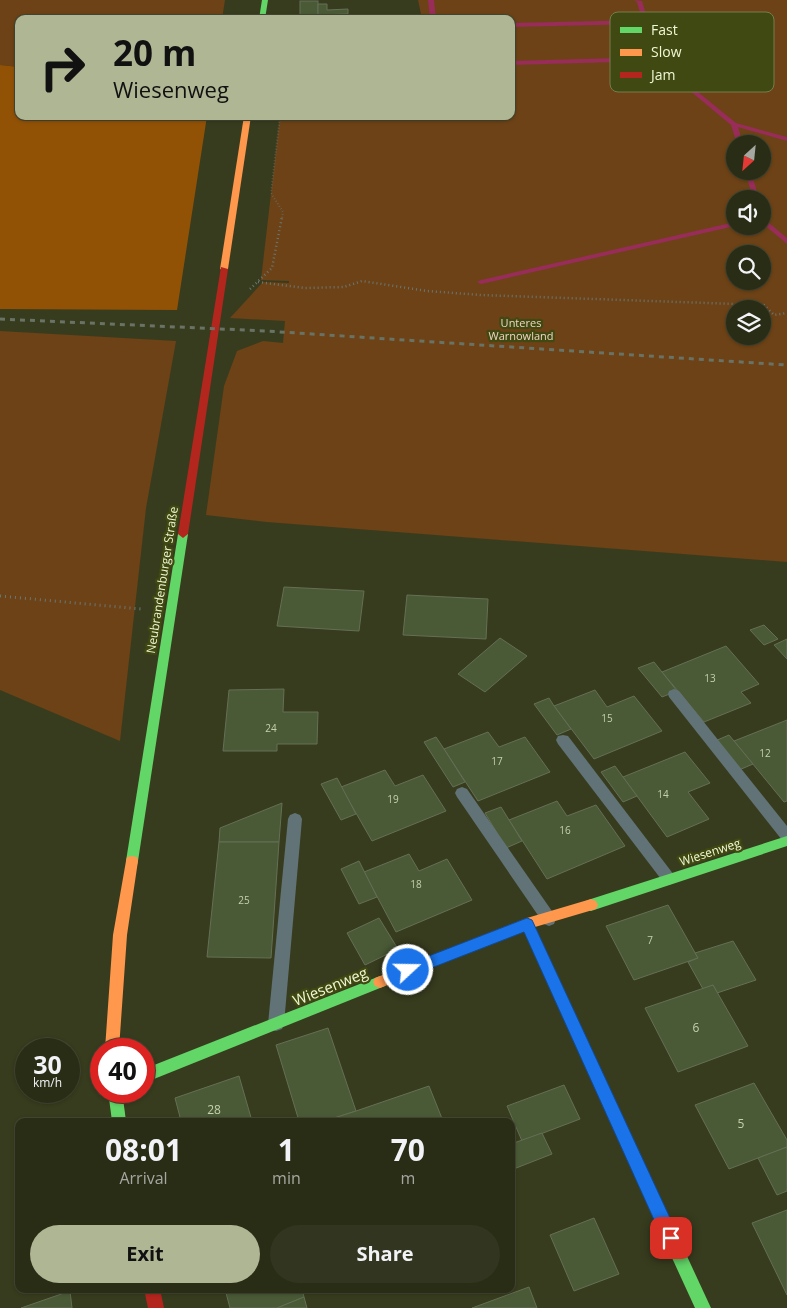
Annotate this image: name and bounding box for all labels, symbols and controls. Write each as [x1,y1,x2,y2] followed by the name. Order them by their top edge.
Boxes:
[610,12,774,92] legend
[651,20,678,39] text: Fast
[113,29,196,76] text: 20 m
[30,35,95,100] icon: right
[651,42,682,61] text: Slow
[649,65,676,84] text: Jam
[113,74,229,104] text: Wiesenweg
[726,135,771,180] north arrow
[726,135,771,345] map controls
[726,190,771,235] button: sound
[726,245,771,290] button: search
[726,300,771,345] button: layers
[488,315,554,343] park label: Unteres Warnowland
[142,505,182,655] street label: Neubrandenburger Straße
[704,671,716,685] house number: 13
[601,711,613,725] house number: 15
[265,721,277,735] house number: 24
[759,746,771,760] house number: 12
[491,754,503,768] house number: 17
[657,787,669,801] house number: 14
[387,792,399,806] house number: 19
[559,823,571,837] house number: 16
[677,834,743,870] street label: Wiesenweg
[410,877,422,891] house number: 18
[238,893,250,907] house number: 25
[647,933,653,947] house number: 7
[381,943,433,995] position arrow
[290,962,370,1010] street label: Wiesenweg
[693,1019,700,1036] house number: 6
[90,1038,155,1103] speed limit sign: 40
[33,1047,62,1081] text: 30
[33,1074,62,1091] text: km/h
[207,1101,221,1118] house number: 28
[738,1115,745,1132] house number: 5
[105,1129,182,1170] text: 08:01
[278,1129,295,1170] text: 1
[391,1129,425,1170] text: 70
[119,1167,168,1189] text: Arrival
[272,1167,301,1189] text: min
[400,1167,415,1189] text: m
[650,1217,692,1259] pin
[657,1224,685,1252] icon: arrive
[30,1225,260,1283] button: Exit
[270,1225,500,1283] button: Share

